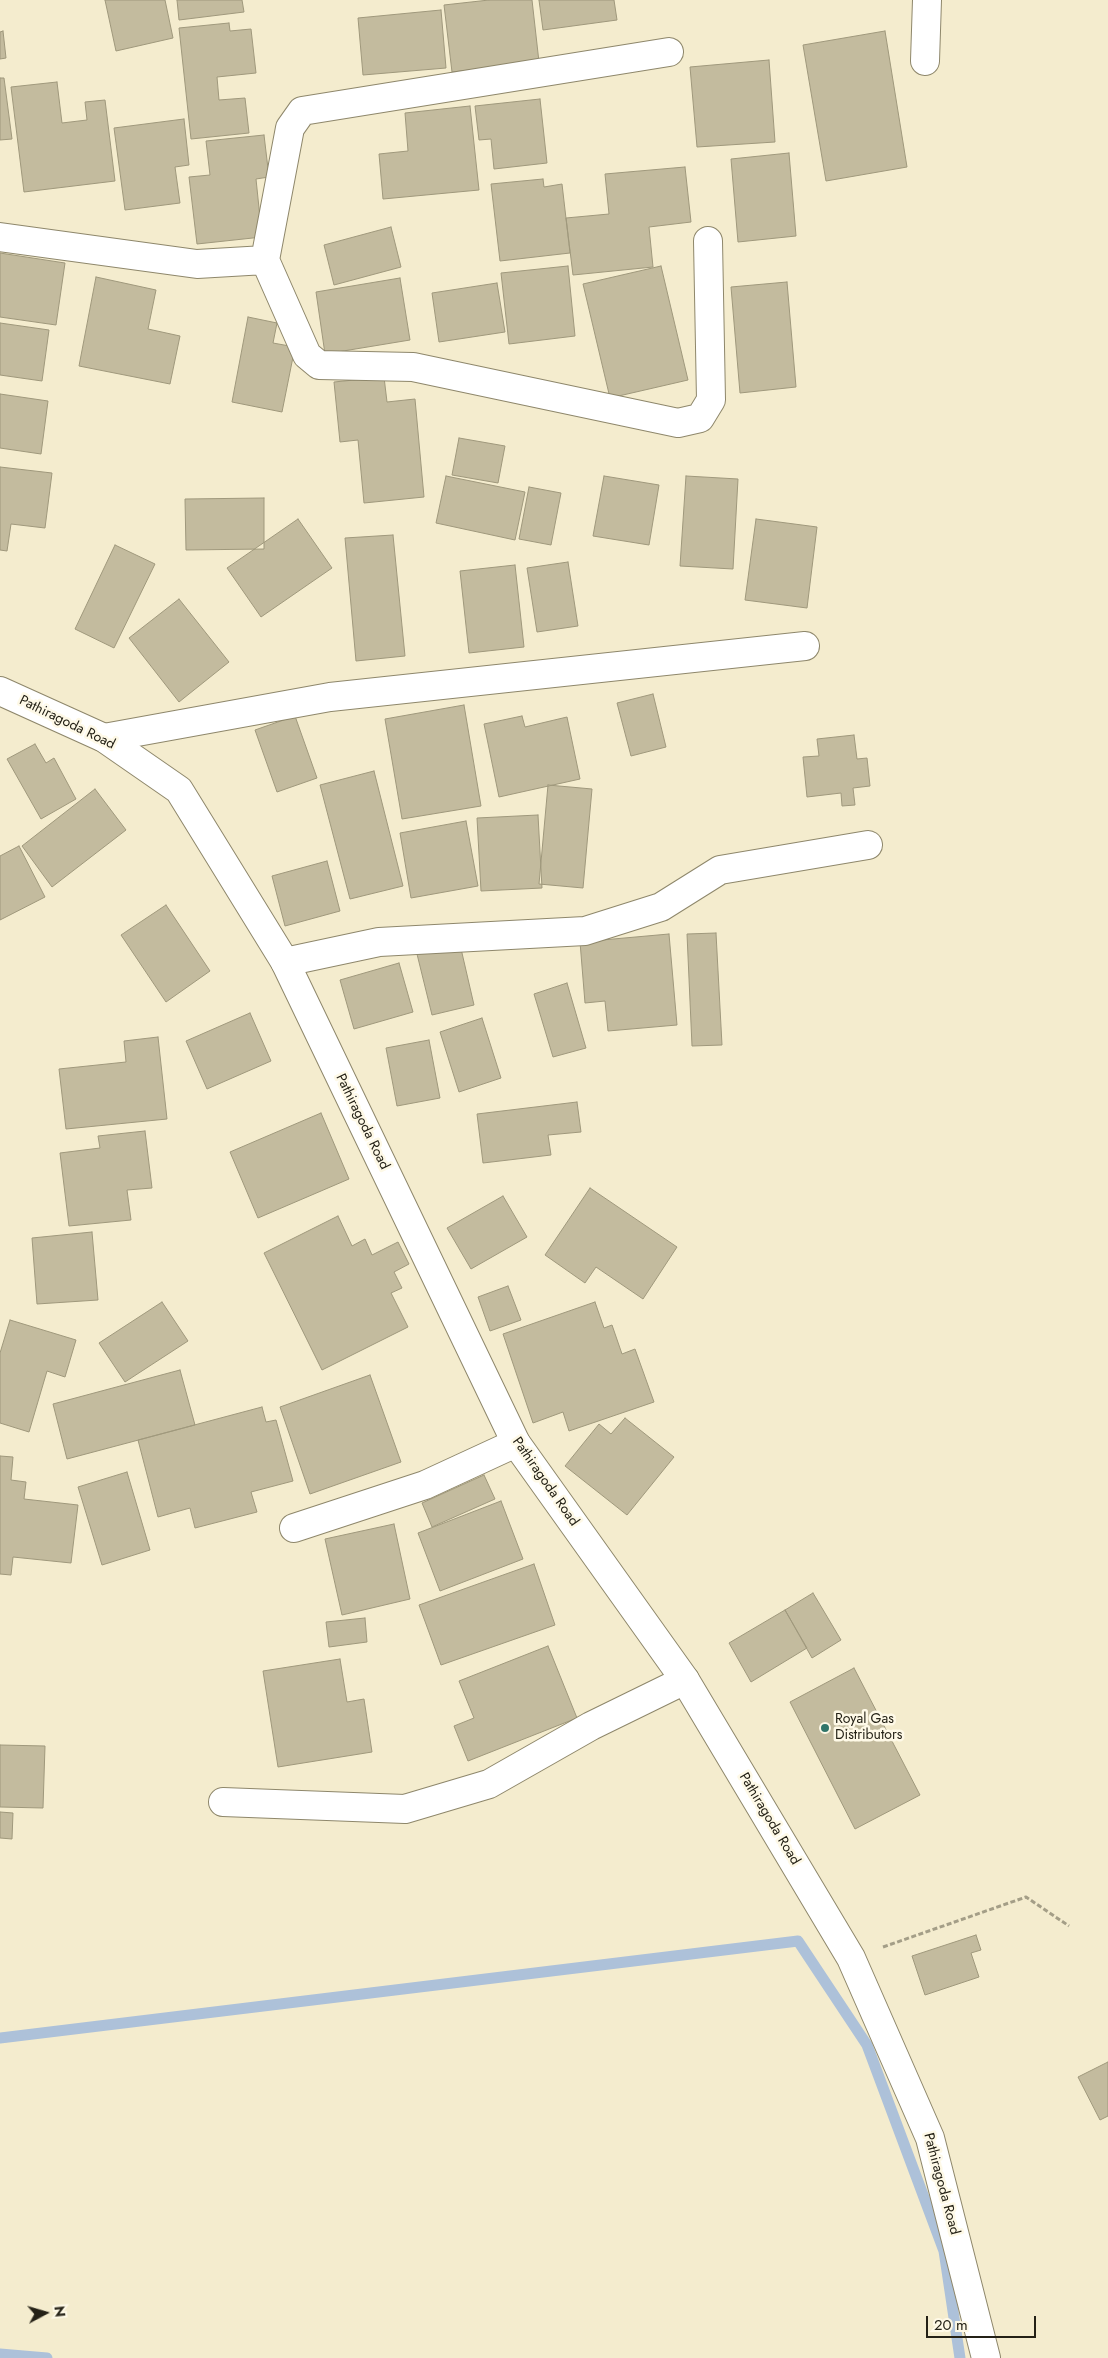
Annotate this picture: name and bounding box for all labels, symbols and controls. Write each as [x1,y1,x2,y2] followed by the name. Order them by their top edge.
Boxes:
[16,693,118,753] street label: Pathiragoda Road
[332,1071,392,1173] street label: Pathiragoda Road
[508,1434,582,1530] street label: Pathiragoda Road
[835,1712,902,1744] place label: Royal Gas Distributors
[819,1722,831,1734] marker: Royal Gas Distributors
[735,1770,803,1868] street label: Pathiragoda Road
[919,2131,963,2237] street label: Pathiragoda Road
[20,2288,70,2338] north arrow
[49,2305,70,2318] text: N
[928,2306,1038,2338] scale bar
[934,2314,968,2336] text: 20 m

